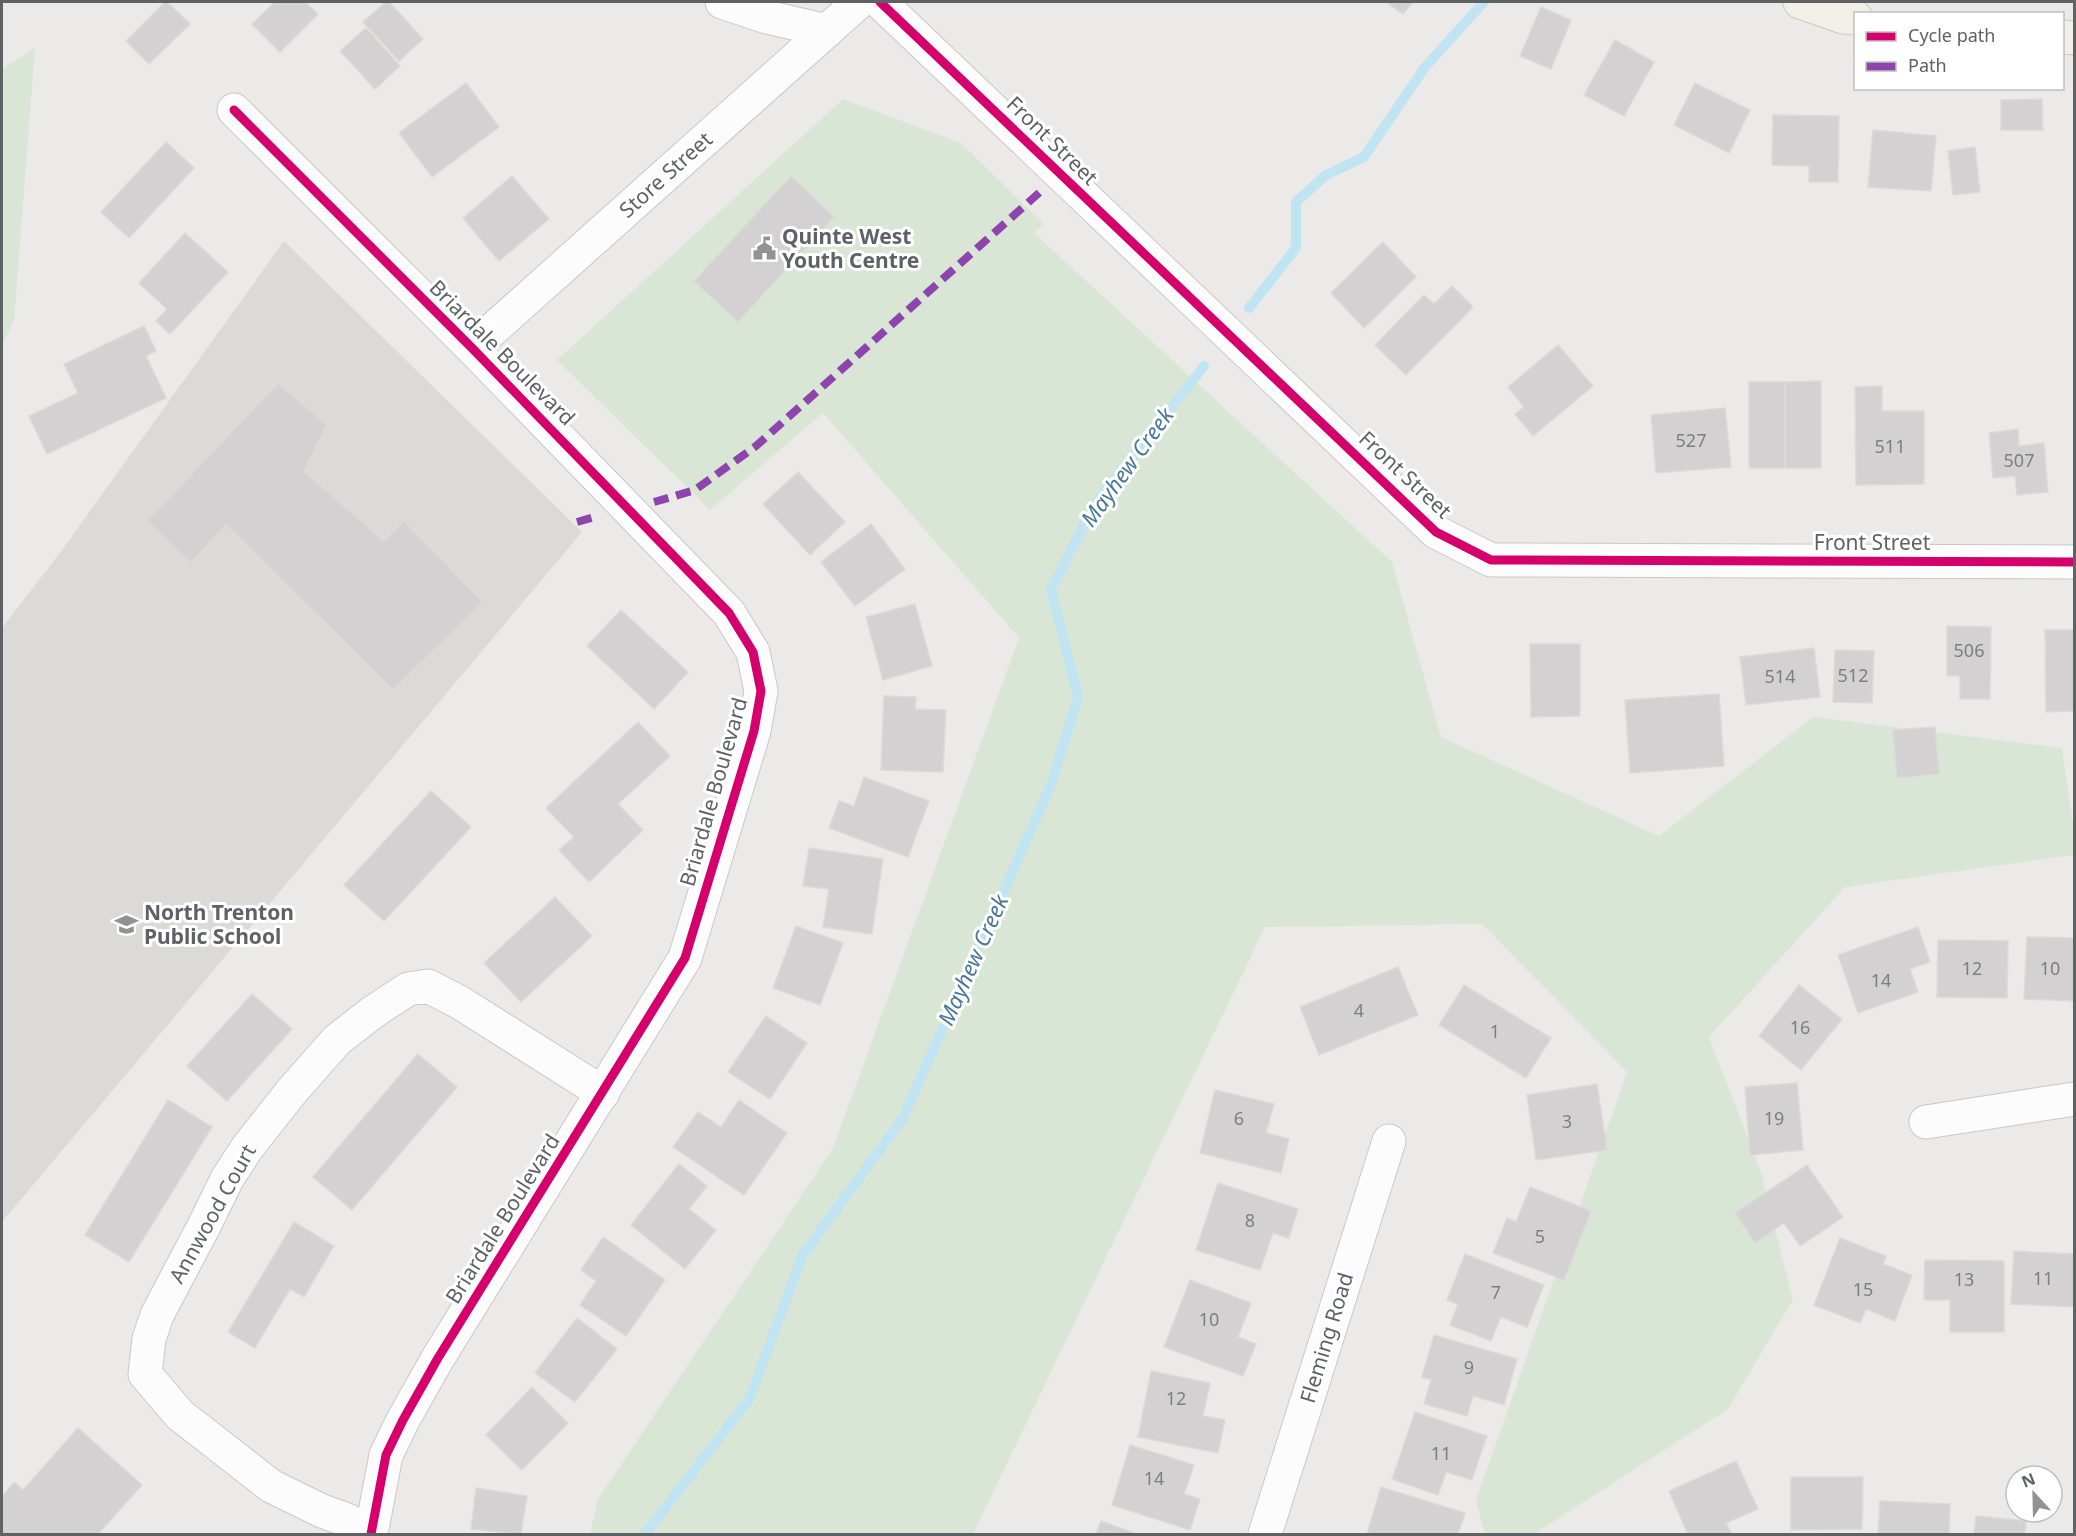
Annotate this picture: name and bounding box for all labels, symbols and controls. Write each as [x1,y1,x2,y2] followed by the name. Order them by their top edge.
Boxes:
[1854,12,2064,90] legend
[1908,23,1995,47] text: Cycle path
[1908,53,1947,77] text: Path
[1001,90,1105,191] street label: Front Street
[613,125,718,223] street label: Store Street
[782,222,919,274] place label: Quinte West Youth Centre
[751,236,777,262] public building icon: Quinte West Youth Centre
[424,273,582,431] street label: Briardale Boulevard
[1073,400,1180,532] water label: Mayhew Creek
[1354,424,1458,525] street label: Front Street
[1676,428,1706,452] house number: 527
[1875,434,1905,458] house number: 511
[2004,448,2034,472] house number: 507
[1814,528,1931,556] street label: Front Street
[1954,638,1984,662] house number: 506
[1838,663,1868,687] house number: 512
[1765,664,1795,688] house number: 514
[673,694,753,889] street label: Briardale Boulevard
[930,888,1015,1030] water label: Mayhew Creek
[144,898,294,950] place label: North Trenton Public School
[113,912,139,938] school or university icon: North Trenton Public School
[1962,956,1982,980] house number: 12
[2040,956,2060,980] house number: 10
[1871,968,1891,992] house number: 14
[1354,998,1364,1022] house number: 4
[1790,1015,1810,1039] house number: 16
[1490,1019,1500,1043] house number: 1
[1234,1106,1244,1130] house number: 6
[1764,1106,1784,1130] house number: 19
[1562,1109,1572,1133] house number: 3
[439,1128,566,1309] street label: Briardale Boulevard
[162,1139,262,1288] street label: Annwood Court
[1245,1208,1255,1232] house number: 8
[1535,1224,1545,1248] house number: 5
[2033,1266,2053,1290] house number: 11
[1954,1267,1974,1291] house number: 13
[1293,1269,1359,1406] street label: Fleming Road
[1853,1277,1873,1301] house number: 15
[1491,1280,1501,1304] house number: 7
[1199,1307,1219,1331] house number: 10
[1464,1355,1474,1379] house number: 9
[1166,1386,1186,1410] house number: 12
[1431,1441,1451,1465] house number: 11
[2004,1464,2064,1524] north arrow
[1144,1466,1164,1490] house number: 14
[2018,1467,2039,1493] text: N

